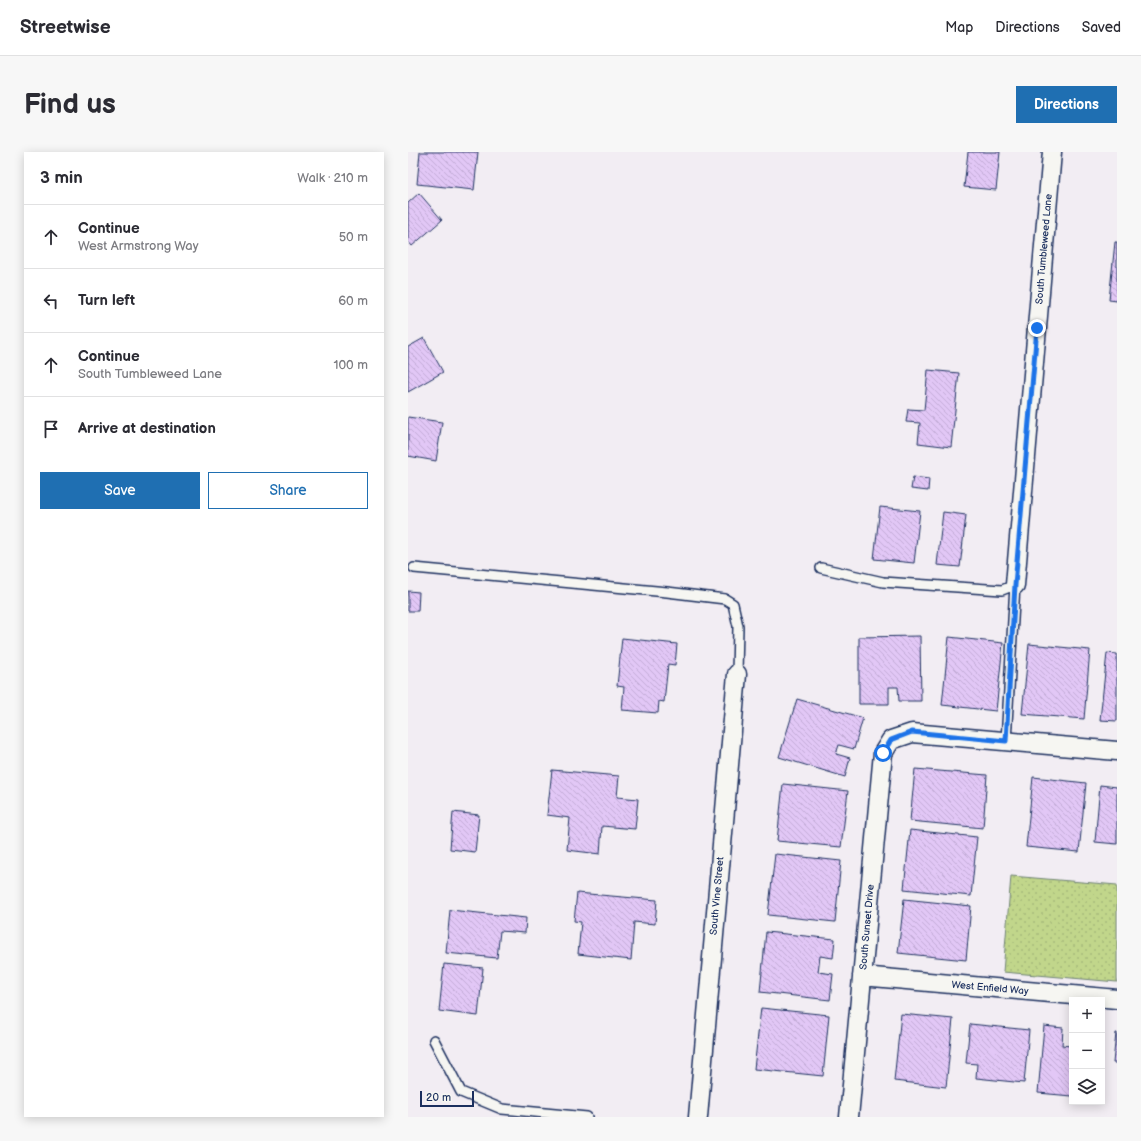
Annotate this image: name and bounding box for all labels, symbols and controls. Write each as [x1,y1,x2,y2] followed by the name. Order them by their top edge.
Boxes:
[20,16,111,39] text: Streetwise
[945,19,973,36] text: Map
[995,19,1060,36] text: Directions
[1082,19,1121,36] text: Saved
[1016,86,1117,123] button: Directions
[24,88,116,121] text: Find us
[40,168,83,188] text: 3 min
[297,170,368,186] text: Walk · 210 m
[1033,193,1055,305] street label: South Tumbleweed Lane
[78,219,140,238] text: Continue
[40,226,62,248] icon: ahead
[339,229,368,245] text: 50 m
[78,238,199,254] text: West Armstrong Way
[40,290,62,312] icon: left
[78,291,135,310] text: Turn left
[338,293,368,309] text: 60 m
[1028,319,1046,337] route end
[78,347,140,366] text: Continue
[40,354,62,376] icon: ahead
[333,357,368,373] text: 100 m
[78,366,222,382] text: South Tumbleweed Lane
[40,418,62,440] icon: arrive
[78,419,216,438] text: Arrive at destination
[40,472,200,509] button: Save
[208,472,368,509] button: Share
[874,744,892,762] route start
[708,857,726,935] street label: South Vine Street
[857,884,877,970] street label: South Sunset Drive
[951,979,1029,997] street label: West Enfield Way
[1069,997,1105,1105] map controls
[1069,997,1105,1033] button: +
[1069,1033,1105,1069] button: −
[1069,1069,1105,1105] button: layers
[420,1089,474,1108] scale bar
[426,1091,451,1104] text: 20 m

